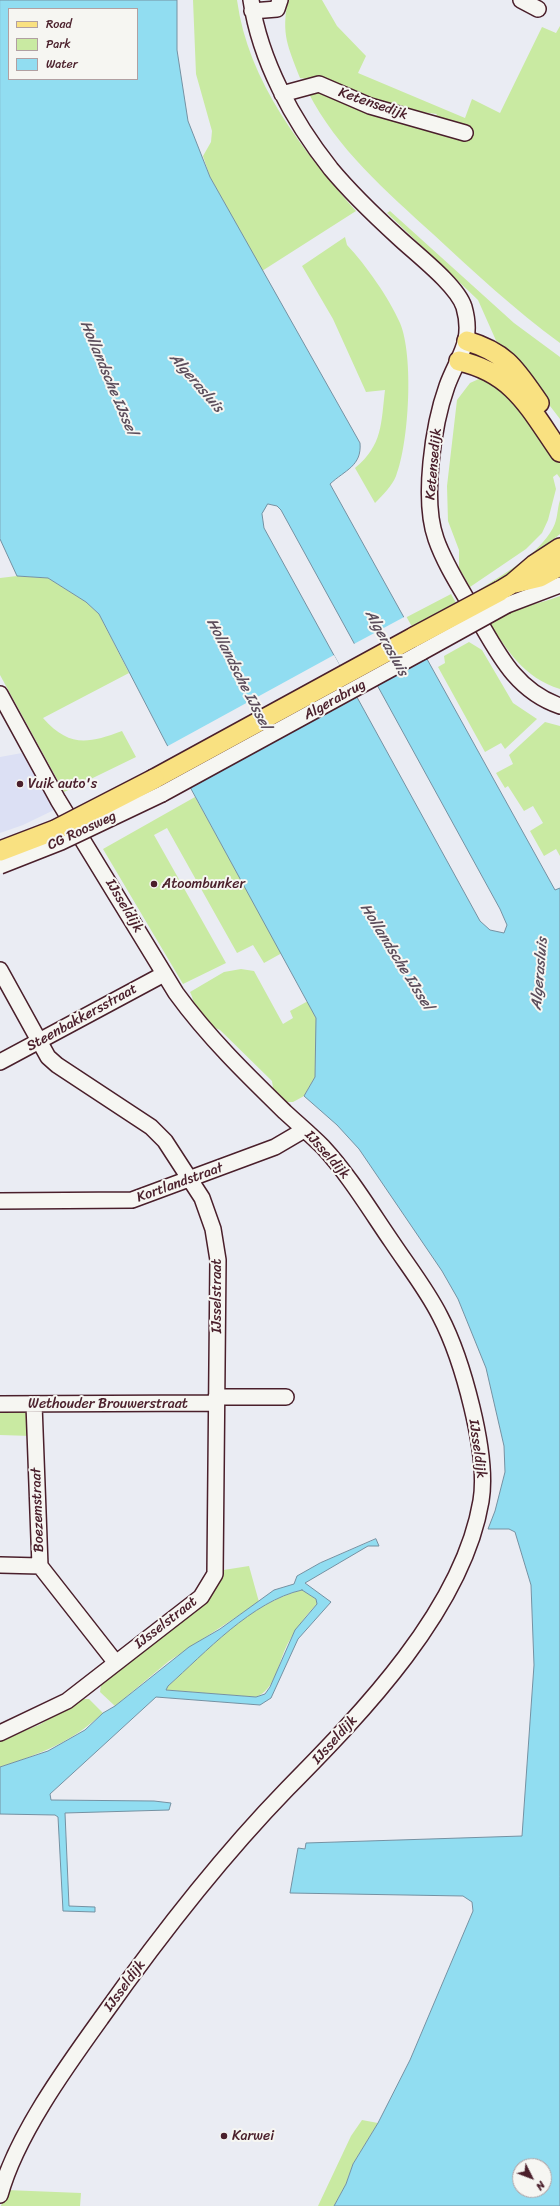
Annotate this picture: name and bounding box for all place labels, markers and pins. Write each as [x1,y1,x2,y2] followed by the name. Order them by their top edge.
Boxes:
[28,776,97,792] place label: Vuik auto's
[15,779,25,789] marker: Vuik auto's
[162,876,245,892] place label: Atoombunker
[149,879,159,889] marker: Atoombunker
[232,2128,274,2144] place label: Karwei
[219,2131,229,2141] marker: Karwei

